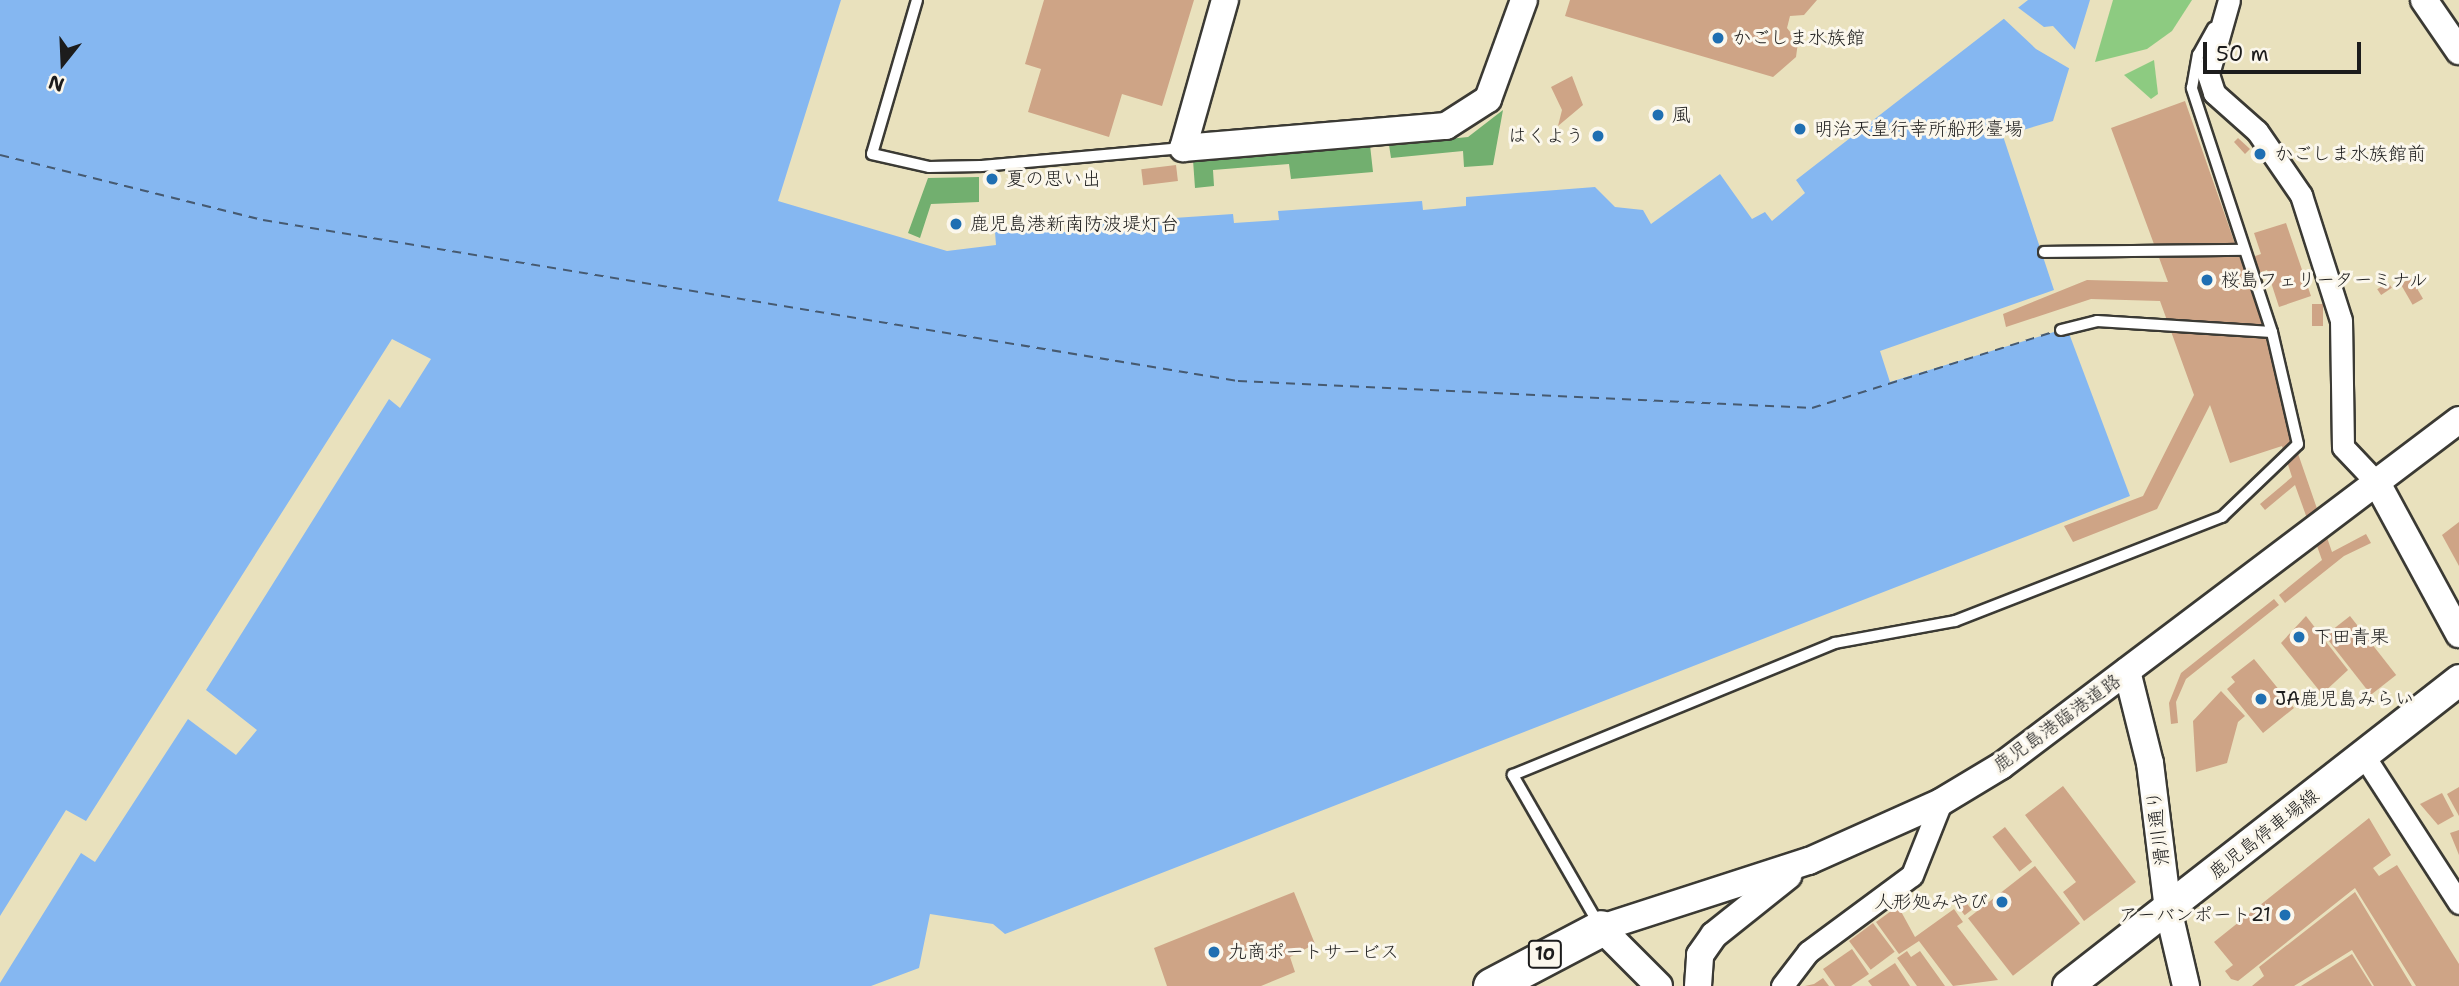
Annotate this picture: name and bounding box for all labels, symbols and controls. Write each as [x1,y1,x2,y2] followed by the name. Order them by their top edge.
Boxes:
[1732,27,1865,49] place label: かごしま水族館
[28,28,98,98] north arrow
[2207,28,2364,72] scale bar
[1710,30,1726,46] marker: かごしま水族館
[2216,40,2269,68] text: 50 m
[45,69,67,98] text: N
[1672,104,1691,126] place label: 風
[1650,107,1666,123] marker: 風
[1814,118,2023,140] place label: 明治天皇行幸所船形臺場
[1792,121,1808,137] marker: 明治天皇行幸所船形臺場
[1508,125,1584,147] place label: はくよう
[1590,128,1606,144] marker: はくよう
[2274,143,2426,165] place label: かごしま水族館前
[2252,146,2268,162] marker: かごしま水族館前
[1006,168,1101,190] place label: 夏の思い出
[984,171,1000,187] marker: 夏の思い出
[970,213,1179,235] place label: 鹿児島港新南防波堤灯台
[948,216,964,232] marker: 鹿児島港新南防波堤灯台
[2221,269,2430,291] place label: 桜島フェリーターミナル
[2199,272,2215,288] marker: 桜島フェリーターミナル
[2313,626,2389,648] place label: 下田青果
[2291,629,2307,645] marker: 下田青果
[1989,669,2125,777] street label: 鹿児島港臨港道路
[2275,688,2414,710] place label: JA鹿児島みらい
[2253,691,2269,707] marker: JA鹿児島みらい
[2205,784,2323,884] street label: 鹿児島停車場線
[2142,789,2174,867] street label: 滑川通り
[1874,891,1988,913] place label: 人形処みやび
[1994,894,2010,910] marker: 人形処みやび
[2118,904,2271,926] place label: アーバンポート21
[2277,907,2293,923] marker: アーバンポート21
[1528,939,1562,968] road number: 10
[1228,941,1399,963] place label: 九商ポートサービス
[1206,944,1222,960] marker: 九商ポートサービス

